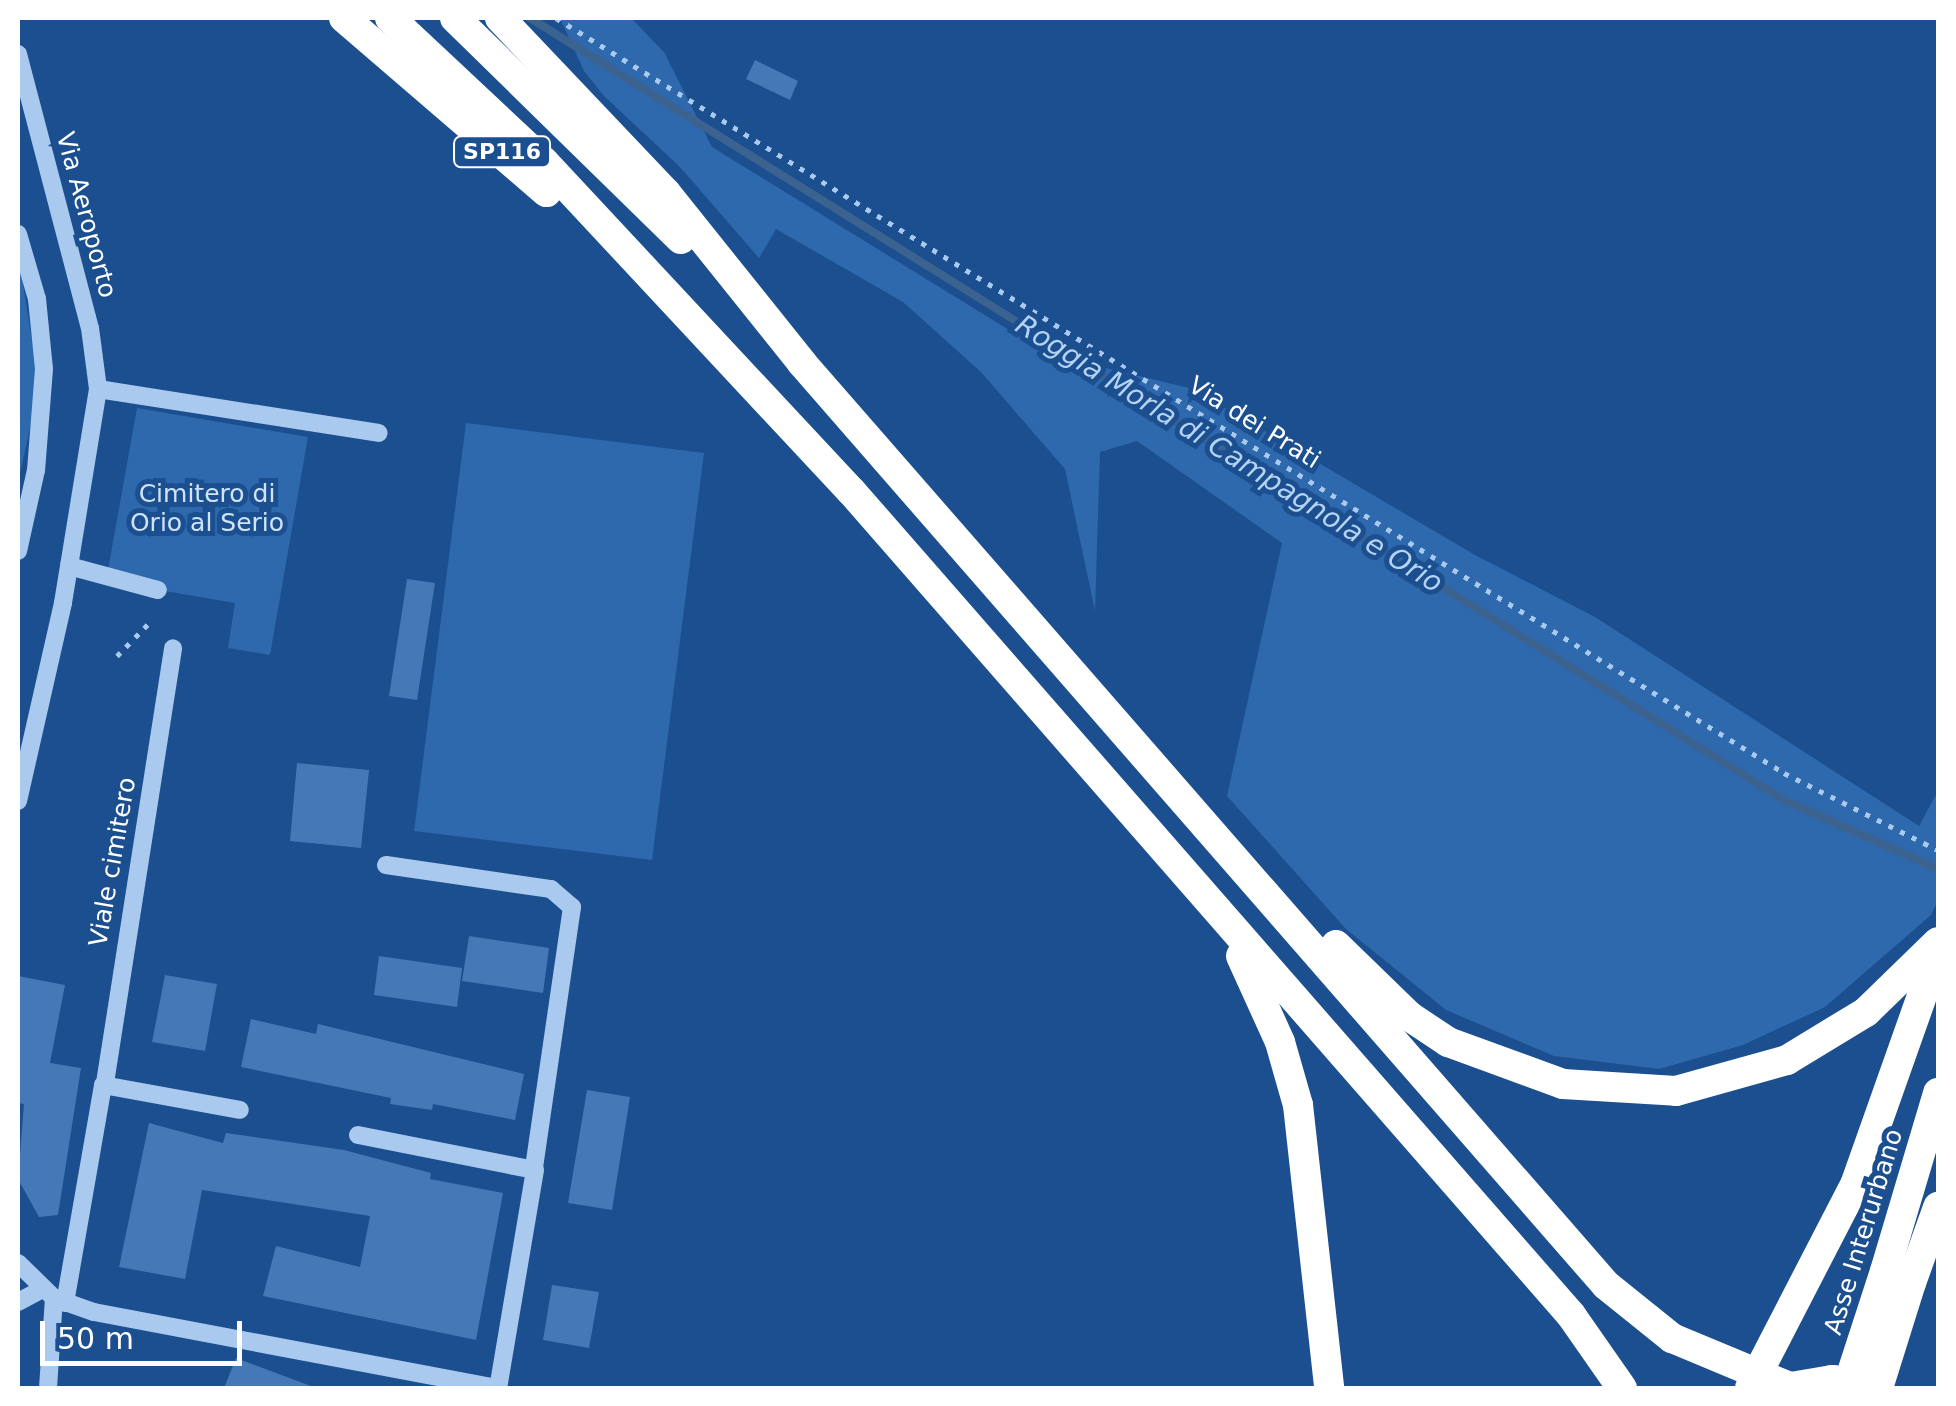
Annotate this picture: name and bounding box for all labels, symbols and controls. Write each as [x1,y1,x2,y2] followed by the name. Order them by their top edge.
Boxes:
[49,129,123,301] street label: Via Aeroporto
[452,135,552,169] road number: SP116
[1009,308,1449,600] water label: Roggia Morla di Campagnola e Orio
[1182,371,1326,475] street label: Via dei Prati
[130,480,284,539] park label: Cimitero di Orio al Serio
[83,775,143,949] street label: Viale cimitero
[1818,1125,1910,1339] street label: Asse Interurbano
[45,1301,248,1363] scale bar
[57,1321,134,1356] text: 50 m

